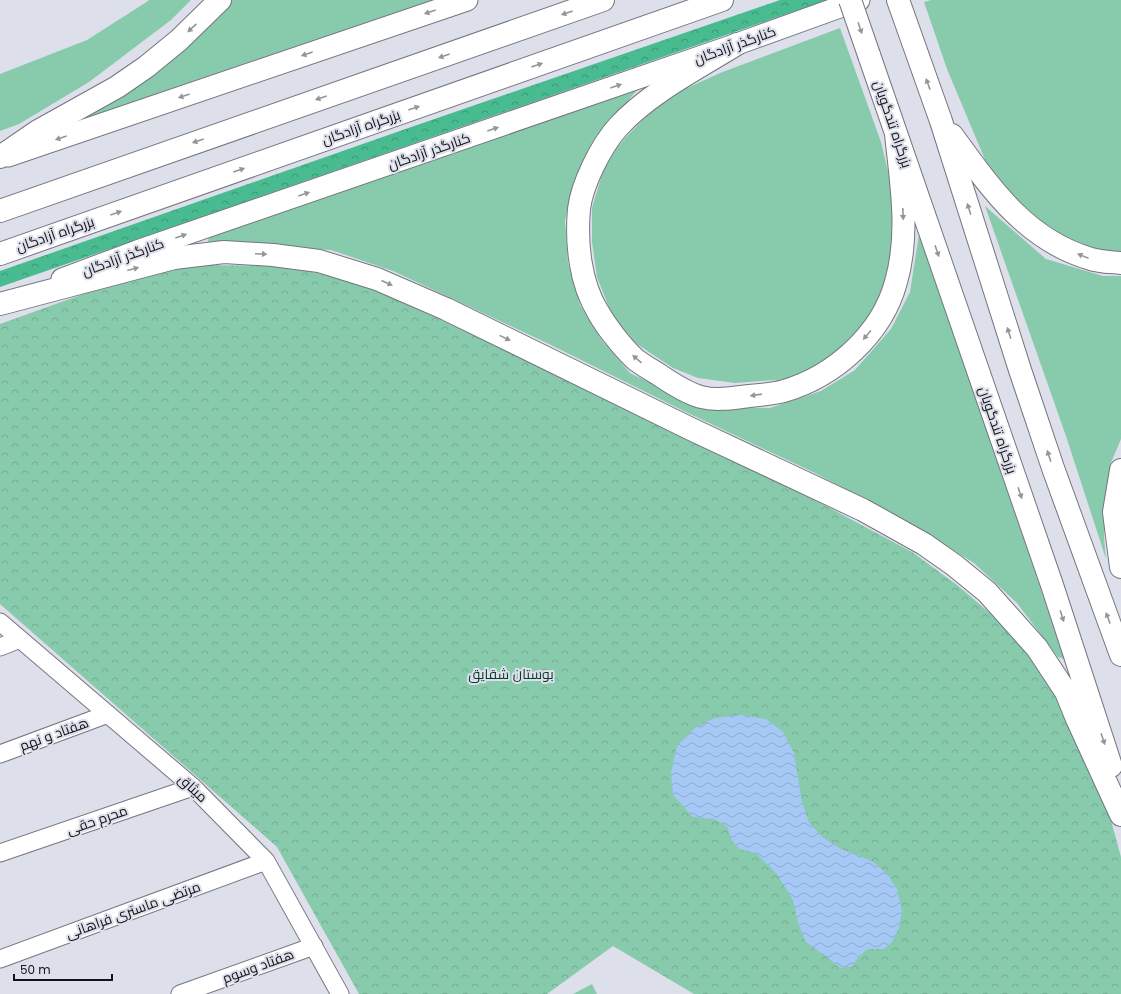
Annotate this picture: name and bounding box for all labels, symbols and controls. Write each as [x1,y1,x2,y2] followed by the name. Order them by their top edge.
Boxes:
[424,10,436,16] one-way arrow
[560,10,572,16] one-way arrow
[691,21,779,69] street label: کنارگذر آزادگان
[857,22,863,34] one-way arrow
[187,23,197,32] one-way arrow
[301,51,313,57] one-way arrow
[437,53,449,59] one-way arrow
[531,62,543,68] one-way arrow
[869,78,917,170] street label: بزرگراه تندگویان
[925,78,931,90] one-way arrow
[611,83,623,89] one-way arrow
[178,93,190,99] one-way arrow
[315,96,327,102] one-way arrow
[319,104,403,150] street label: بزرگراه آزادگان
[409,105,421,111] one-way arrow
[488,125,500,131] one-way arrow
[385,128,473,174] street label: کنارگذر آزادگان
[55,135,67,141] one-way arrow
[192,139,204,145] one-way arrow
[233,167,245,173] one-way arrow
[299,190,311,196] one-way arrow
[966,203,972,215] one-way arrow
[900,208,907,220] one-way arrow
[110,210,122,216] one-way arrow
[13,211,97,257] street label: بزرگراه آزادگان
[79,233,167,281] street label: کنارگذر آزادگان
[176,233,188,239] one-way arrow
[934,245,940,257] one-way arrow
[255,251,267,258] one-way arrow
[1077,253,1088,259] one-way arrow
[126,266,139,272] one-way arrow
[381,281,393,287] one-way arrow
[1005,326,1011,338] one-way arrow
[863,330,872,341] one-way arrow
[499,335,510,341] one-way arrow
[632,354,642,364] one-way arrow
[974,384,1022,476] street label: بزرگراه تندگویان
[750,392,762,398] one-way arrow
[1046,450,1052,462] one-way arrow
[1017,487,1023,499] one-way arrow
[1059,610,1065,622] one-way arrow
[1104,612,1110,624] one-way arrow
[468,664,554,684] park label: بوستان شقایق
[17,712,91,756] street label: هفتاد و نهم
[1100,734,1106,746] one-way arrow
[174,769,212,807] street label: میثاق
[64,800,130,840] street label: محرم حقی
[63,876,203,944] street label: مرتضی ماستری فراهانی
[219,944,297,988] street label: هفتاد وسوم
[14,956,112,982] scale bar
[20,961,51,978] text: 50 m

